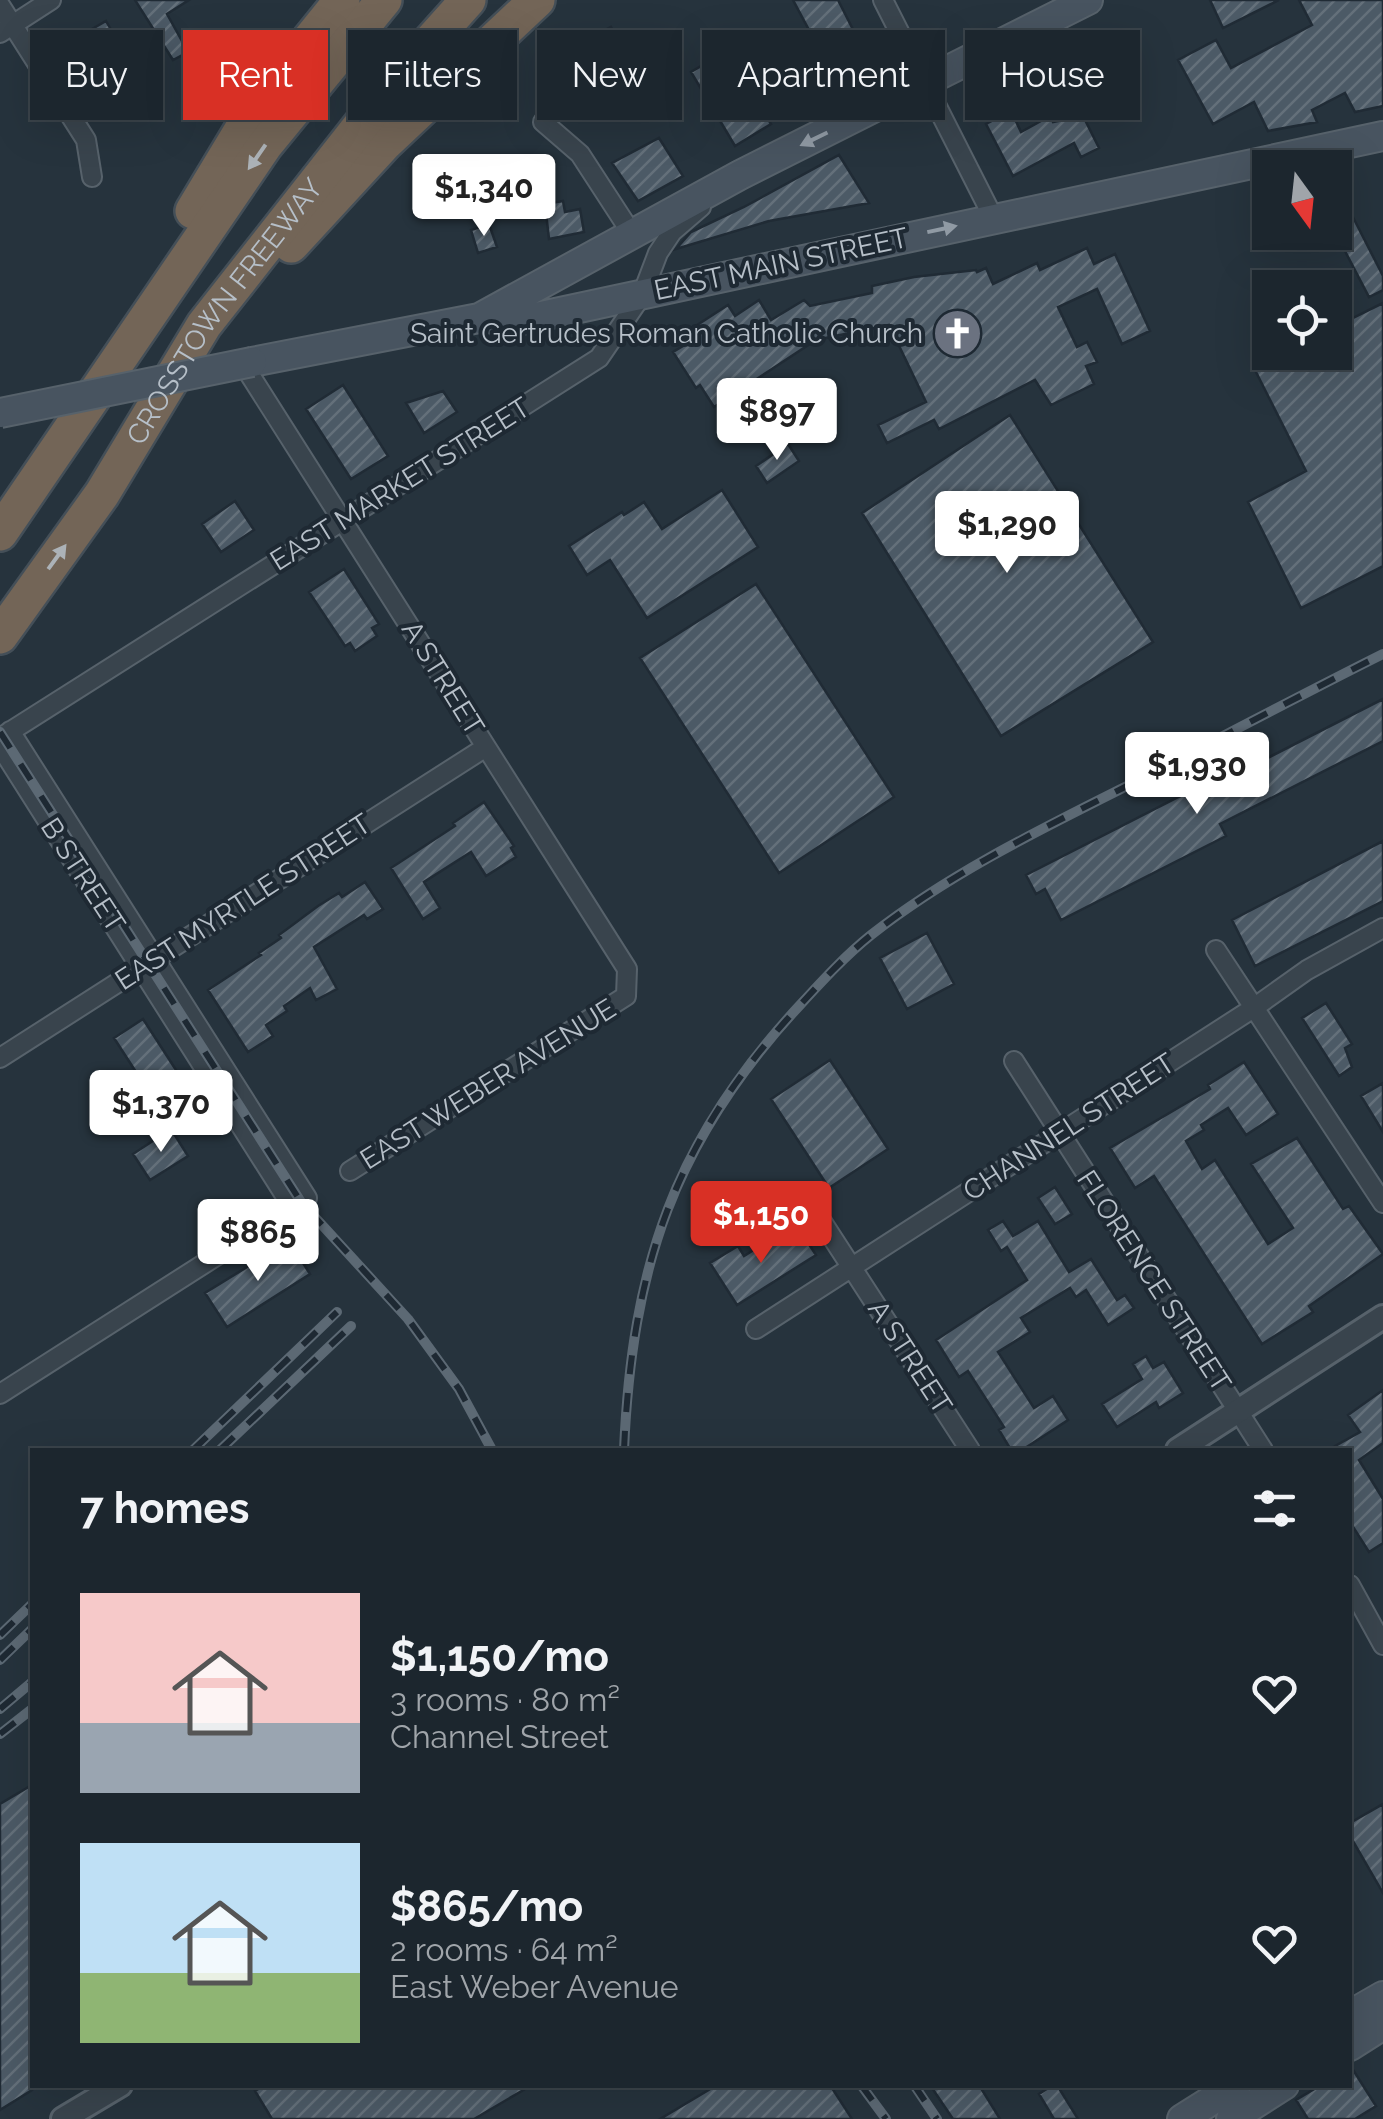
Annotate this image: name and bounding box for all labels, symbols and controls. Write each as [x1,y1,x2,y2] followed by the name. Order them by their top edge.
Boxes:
[30,30,163,120] chip: Buy
[183,30,328,120] chip: Rent
[348,30,517,120] chip: Filters
[537,30,682,120] chip: New
[702,30,945,120] chip: Apartment
[965,30,1140,120] chip: House
[799,130,828,147] one-way arrow
[247,144,267,170] one-way arrow
[1252,150,1352,250] north arrow
[1252,150,1352,370] map controls
[403,154,565,239] pin: $1,340
[434,168,534,205] text: $1,340
[119,172,329,450] street label: CROSSTOWN FREEWAY
[927,220,958,236] one-way arrow
[651,221,911,307] street label: EAST MAIN STREET
[1252,270,1352,370] button: locate
[932,307,984,359] church icon: Saint Gertrudes Roman Catholic Church
[410,317,923,350] place label: Saint Gertrudes Roman Catholic Church
[718,378,836,463] pin: $897
[264,391,536,577] street label: EAST MARKET STREET
[739,392,815,429] text: $897
[926,491,1088,576] pin: $1,290
[957,505,1057,542] text: $1,290
[47,543,66,570] one-way arrow
[395,615,491,741] street label: A STREET
[1116,732,1278,817] pin: $1,930
[1147,746,1247,783] text: $1,930
[109,807,377,997] street label: EAST MYRTLE STREET
[34,812,132,938] street label: B STREET
[354,992,622,1176] street label: EAST WEBER AVENUE
[957,1046,1181,1208] street label: CHANNEL STREET
[80,1070,242,1155] pin: $1,370
[112,1084,210,1121] text: $1,370
[1070,1164,1238,1398] street label: FLORENCE STREET
[680,1181,842,1266] pin: $1,150
[713,1195,809,1232] text: $1,150
[199,1199,317,1284] pin: $865
[220,1213,296,1250] text: $865
[861,1294,959,1420] street label: A STREET
[1247,1481,1302,1536] icon: filters
[80,1484,249,1533] text: 7 homes
[390,1632,609,1681] text: $1,150/mo
[160,1633,280,1753] icon: home
[1247,1666,1302,1721] icon: heart
[390,1681,620,1718] text: 3 rooms · 80 m²
[390,1718,609,1755] text: Channel Street
[390,1882,583,1931] text: $865/mo
[160,1883,280,2003] icon: home
[1247,1916,1302,1971] icon: heart
[390,1931,618,1968] text: 2 rooms · 64 m²
[390,1968,679,2005] text: East Weber Avenue

